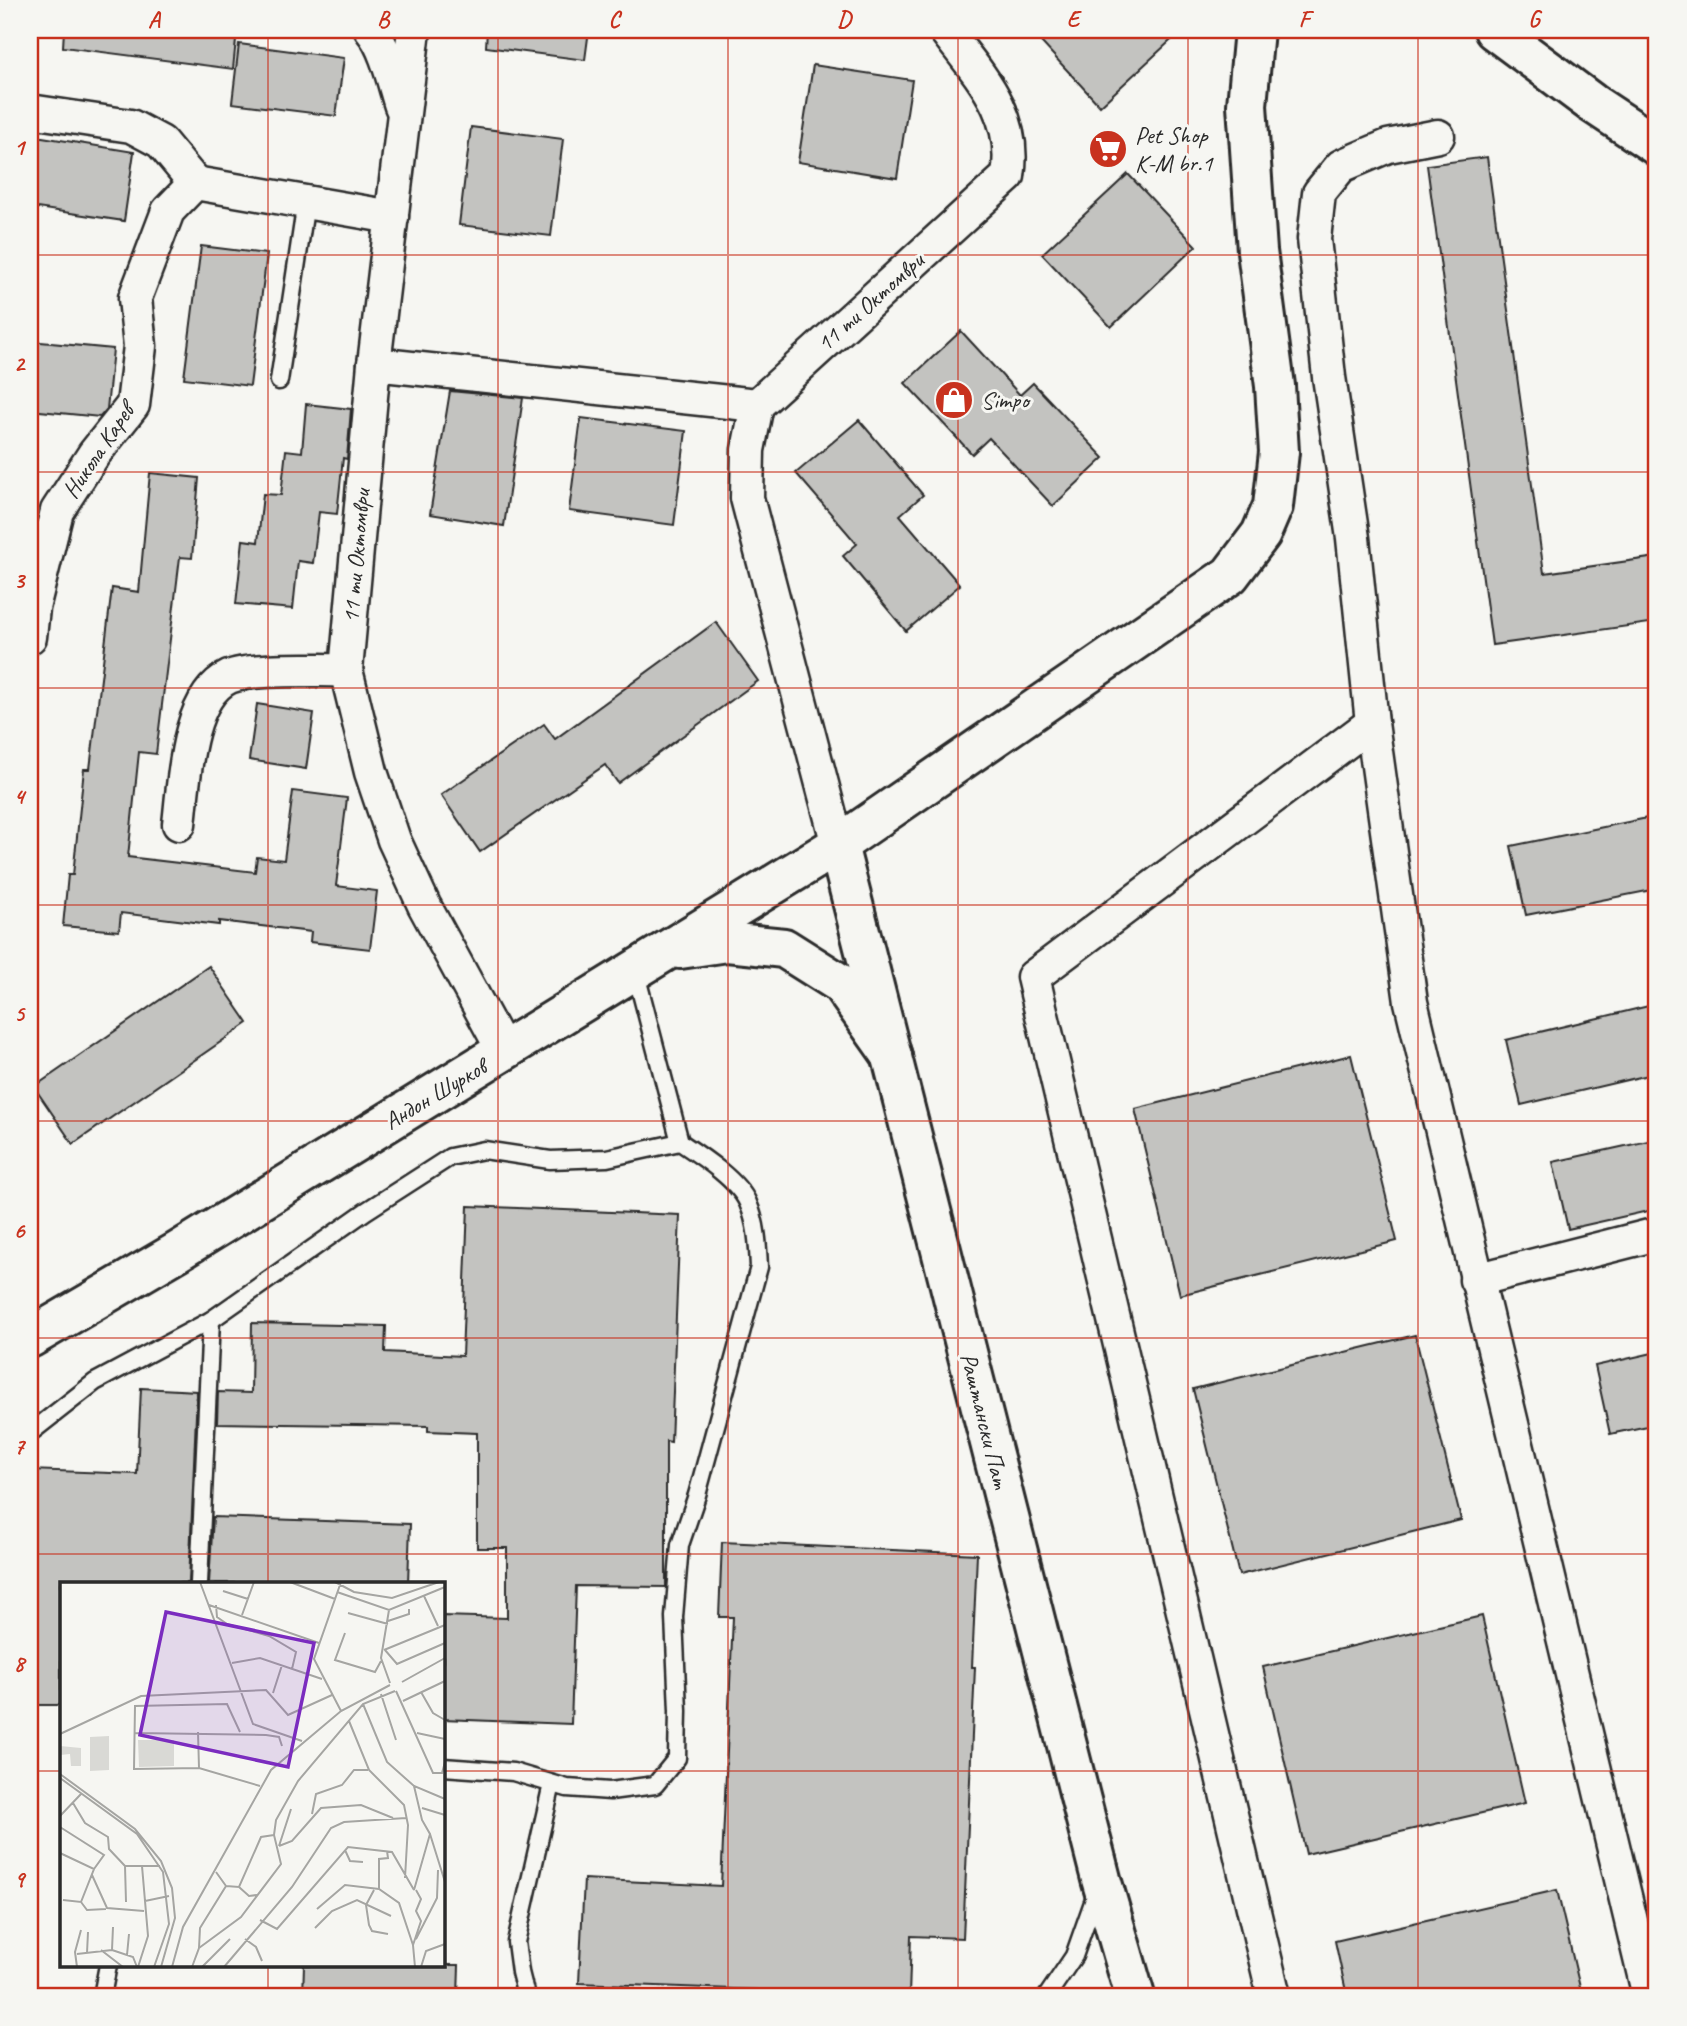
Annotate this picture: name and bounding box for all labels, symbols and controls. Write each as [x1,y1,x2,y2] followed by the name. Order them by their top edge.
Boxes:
[148,5,162,34] text: A
[377,5,391,34] text: B
[609,5,623,34] text: C
[837,5,853,34] text: D
[1067,5,1083,34] text: E
[1299,5,1315,34] text: F
[1528,5,1543,34] text: G
[1135,120,1214,178] place label: Pet Shop K-M br.1
[1087,128,1129,170] supermarket icon: Pet Shop K-M br.1
[14,133,27,162] text: 1
[810,244,932,358] street label: 11 ти Октомври
[14,349,27,378] text: 2
[933,379,975,421] shop icon: Simpo
[981,385,1031,415] place label: Simpo
[55,393,144,504] street label: Никола Карев
[335,486,377,624] street label: 11 ти Октомври
[14,566,27,595] text: 3
[14,782,27,811] text: 4
[14,999,26,1028] text: 5
[378,1049,496,1136] street label: Андон Шурков
[14,1216,27,1245] text: 6
[954,1350,1017,1493] street label: Раштански Пат
[14,1432,27,1461] text: 7
[60,1582,444,1966] inset map
[14,1649,27,1678] text: 8
[14,1865,27,1894] text: 9

